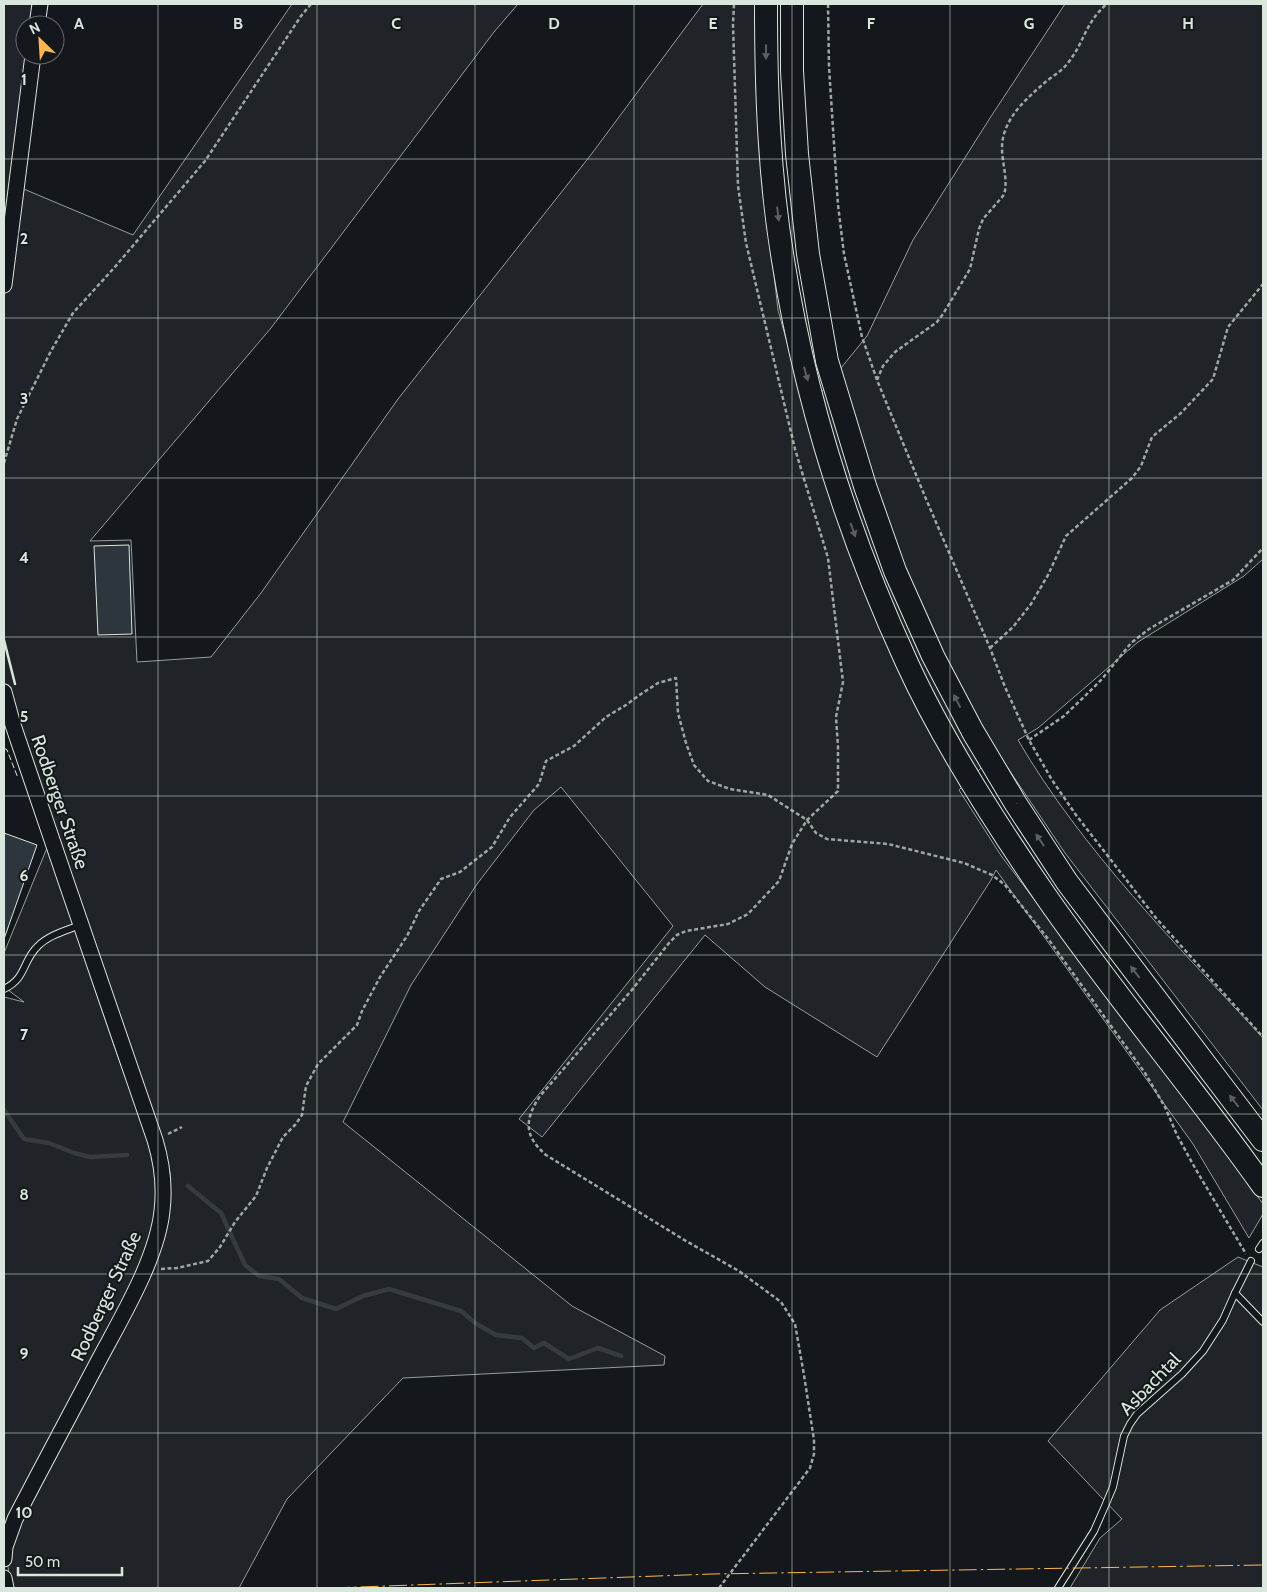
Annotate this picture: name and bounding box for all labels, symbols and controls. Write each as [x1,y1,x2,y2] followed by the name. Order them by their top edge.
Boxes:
[74,14,84,33] text: A
[233,14,243,33] text: B
[391,14,401,33] text: C
[548,14,560,33] text: D
[708,14,718,33] text: E
[867,14,876,33] text: F
[1024,14,1034,33] text: G
[1182,14,1194,33] text: H
[15,15,65,65] north arrow
[26,18,43,38] text: N
[762,45,770,61] one-way arrow
[21,70,27,89] text: 1
[774,207,782,223] one-way arrow
[20,229,28,248] text: 2
[802,367,810,382] one-way arrow
[20,389,28,408] text: 3
[849,523,857,538] one-way arrow
[19,548,29,567] text: 4
[953,694,961,708] one-way arrow
[20,707,28,726] text: 5
[26,732,94,872] street label: Rodberger Straße
[1035,834,1045,847] one-way arrow
[20,866,29,885] text: 6
[1129,966,1140,979] one-way arrow
[20,1025,29,1044] text: 7
[1228,1095,1239,1108] one-way arrow
[19,1185,29,1204] text: 8
[66,1227,146,1365] street label: Rodberger Straße
[20,1344,29,1363] text: 9
[1115,1348,1186,1420] street label: Asbachtal
[15,1503,33,1522] text: 10
[18,1544,121,1576] scale bar
[25,1553,60,1571] text: 50 m

